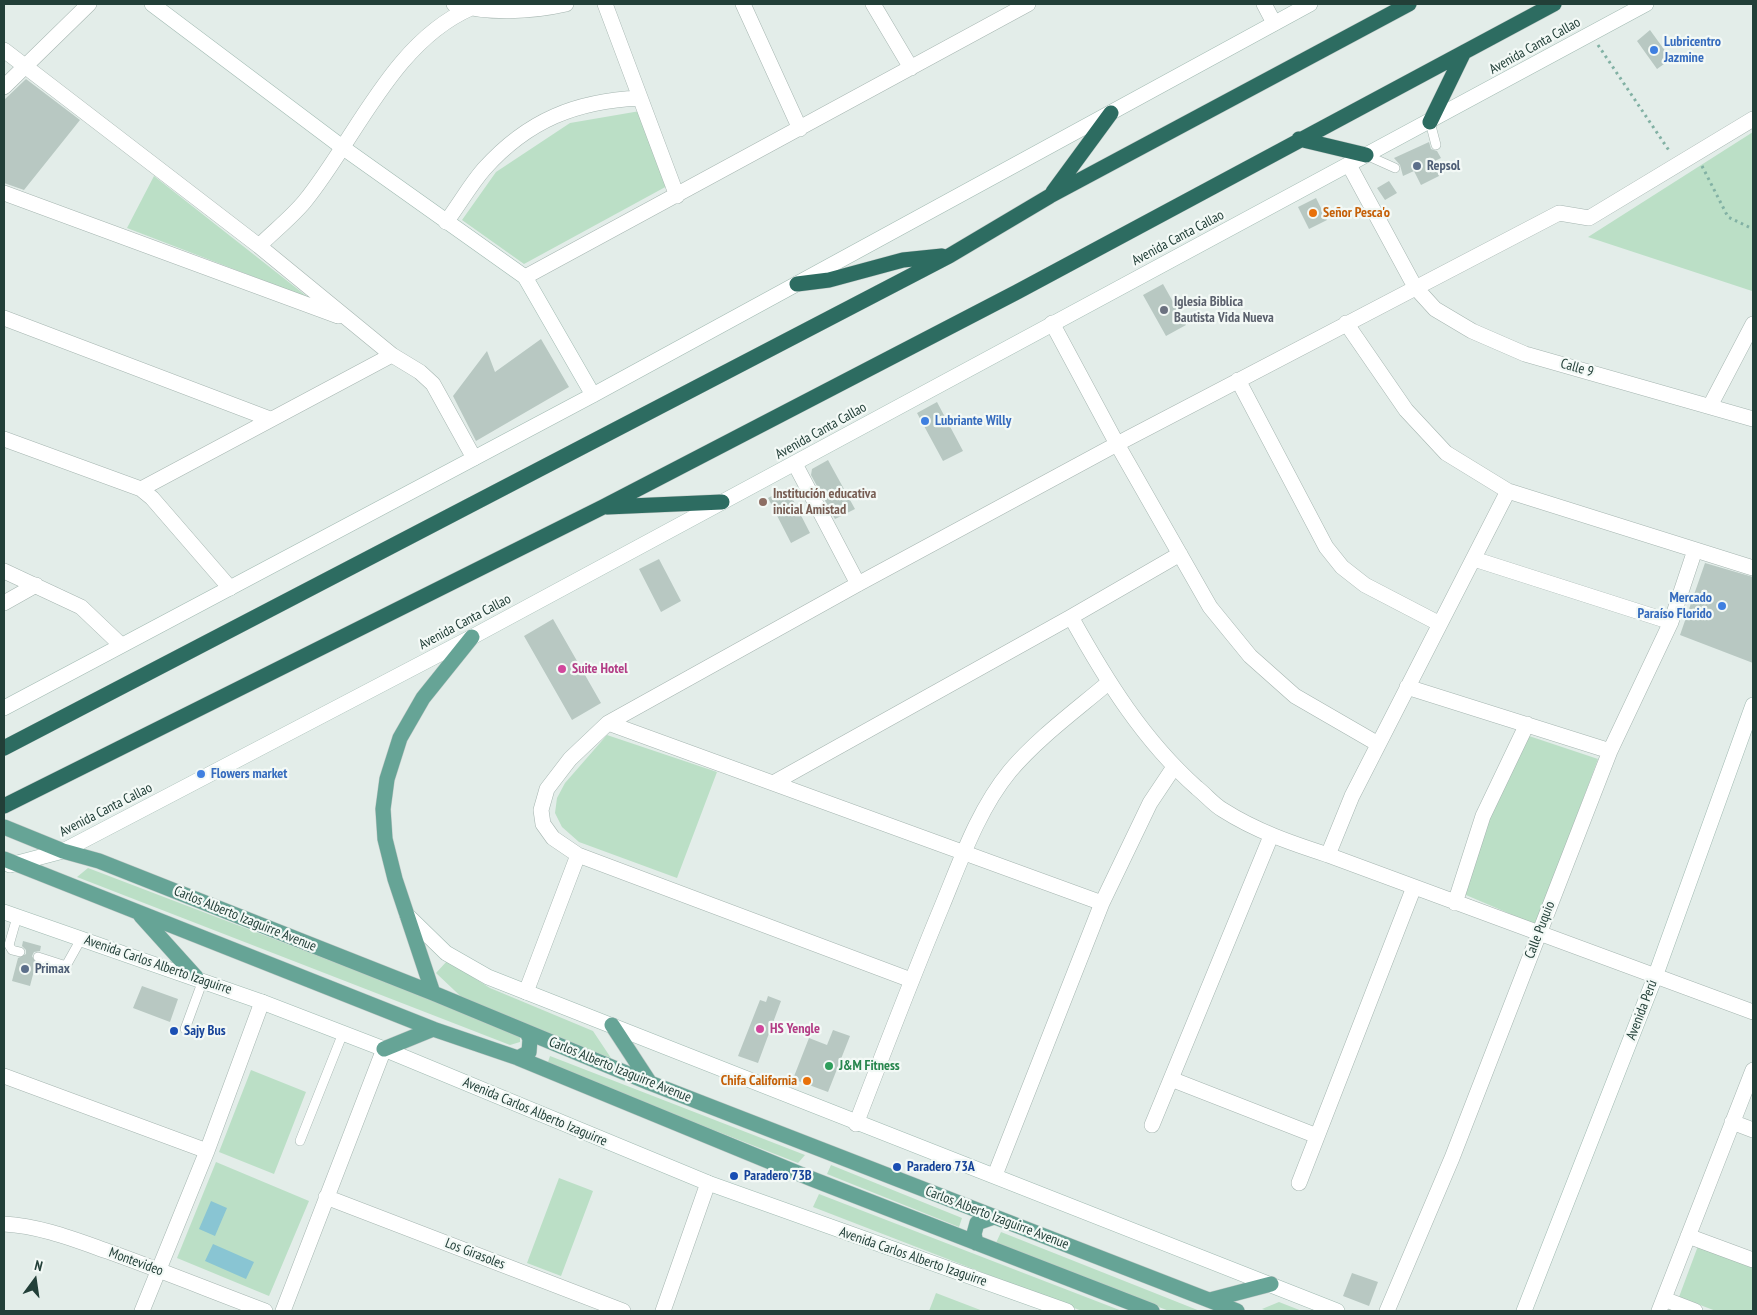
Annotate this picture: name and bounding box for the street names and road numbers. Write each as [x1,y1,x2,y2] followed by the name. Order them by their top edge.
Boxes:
[1486,14,1584,78] street label: Avenida Canta Callao
[1129,207,1227,269] street label: Avenida Canta Callao
[1559,355,1595,381] street label: Calle 9
[772,399,870,463] street label: Avenida Canta Callao
[416,591,514,653] street label: Avenida Canta Callao
[57,779,155,841] street label: Avenida Canta Callao
[171,883,319,955] street label: Carlos Alberto Izaguirre Avenue
[1521,899,1559,961] street label: Calle Puquio
[82,932,234,998] street label: Avenida Carlos Alberto Izaguirre
[1623,978,1661,1042] street label: Avenida Perú
[546,1034,694,1106] street label: Carlos Alberto Izaguirre Avenue
[460,1074,610,1150] street label: Avenida Carlos Alberto Izaguirre
[923,1183,1071,1253] street label: Carlos Alberto Izaguirre Avenue
[837,1224,989,1290] street label: Avenida Carlos Alberto Izaguirre
[443,1235,507,1273] street label: Los Girasoles
[107,1244,165,1280] street label: Montevideo

